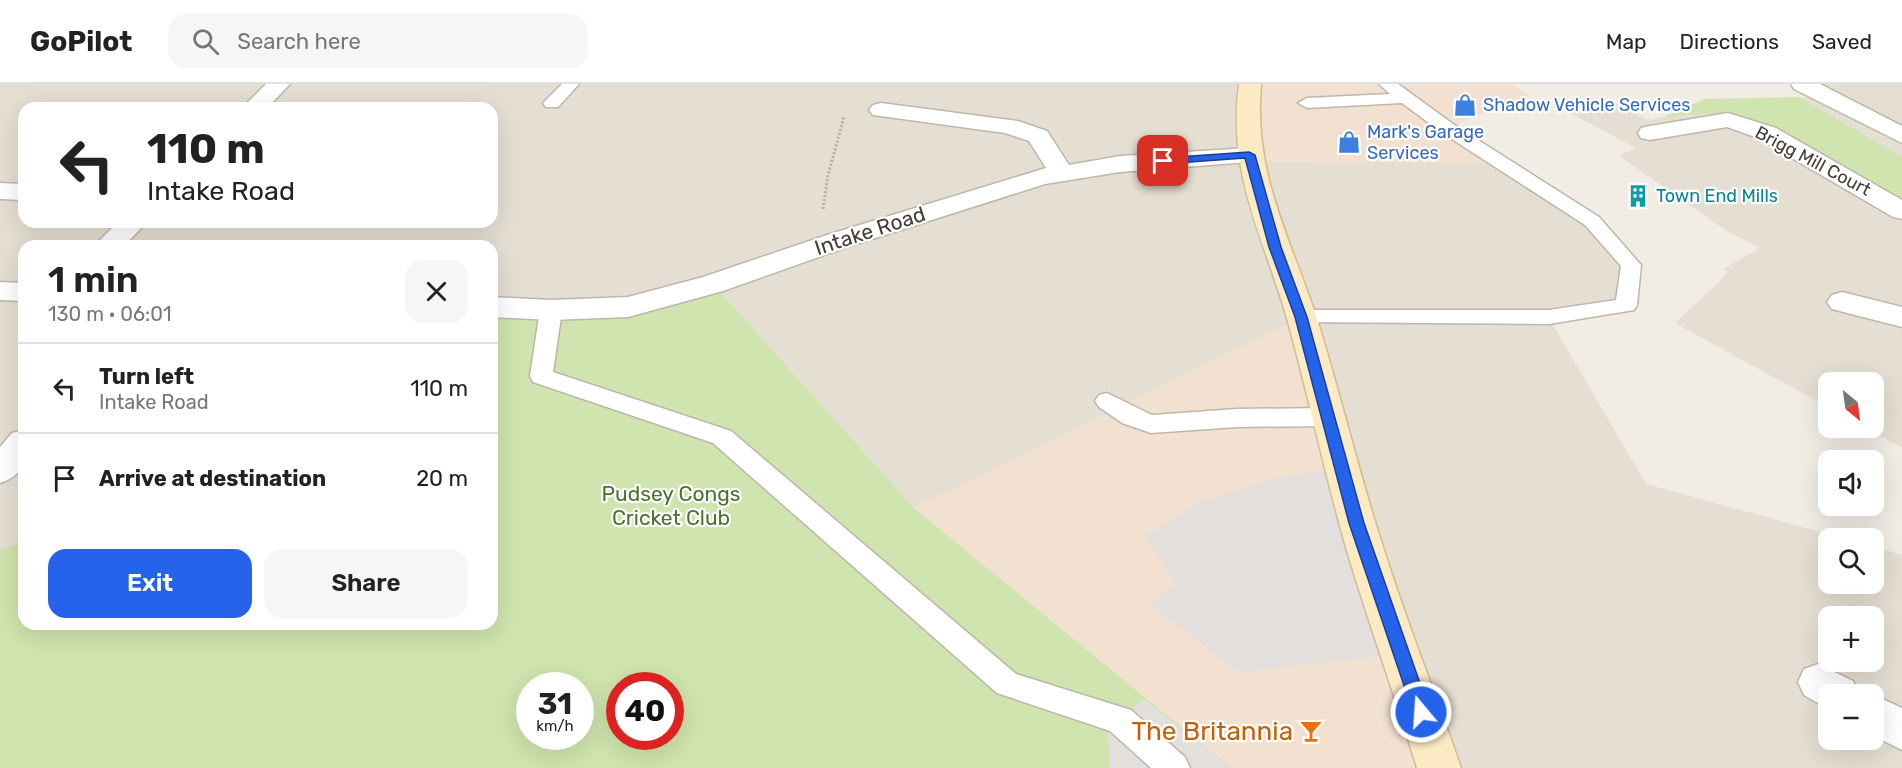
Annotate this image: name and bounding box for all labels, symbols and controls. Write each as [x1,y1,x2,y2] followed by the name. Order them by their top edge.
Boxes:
[168,14,588,68] search box
[30,25,132,58] text: GoPilot
[189,25,222,58] icon: search
[237,28,361,55] text: Search here
[1606,29,1647,54] text: Map
[1680,29,1779,54] text: Directions
[1812,29,1872,54] text: Saved
[1452,92,1478,118] shop icon: Shadow Vehicle Services
[1483,94,1691,116] place label: Shadow Vehicle Services
[1367,121,1484,164] place label: Mark's Garage Services
[1751,121,1875,201] street label: Brigg Mill Court
[147,124,265,174] text: 110 m
[48,126,126,204] icon: left
[1336,129,1362,155] shop icon: Mark's Garage Services
[1137,135,1188,186] pin
[1146,144,1179,177] icon: arrive
[147,175,295,207] text: Intake Road
[1625,183,1651,209] building icon: Town End Mills
[1656,185,1778,207] place label: Town End Mills
[811,201,928,260] street label: Intake Road
[48,258,139,301] text: 1 min
[405,260,468,323] button: close
[48,302,172,326] text: 130 m · 06:01
[99,363,194,390] text: Turn left
[48,372,81,405] icon: left
[1818,372,1884,438] north arrow
[1818,372,1884,750] map controls
[410,375,468,402] text: 110 m
[99,390,209,414] text: Intake Road
[1818,450,1884,516] button: sound
[48,462,81,495] icon: arrive
[99,465,326,492] text: Arrive at destination
[416,465,468,492] text: 20 m
[602,481,740,530] park label: Pudsey Congs Cricket Club
[1818,528,1884,594] button: search
[48,549,252,618] button: Exit
[264,549,468,618] button: Share
[1818,606,1884,672] button: +
[606,672,684,750] speed limit sign: 40
[1389,680,1453,744] position arrow
[1818,684,1884,750] button: −
[538,686,572,722] text: 31
[1131,716,1293,747] place label: The Britannia
[536,717,574,735] text: km/h
[1298,718,1324,744] bar icon: The Britannia

